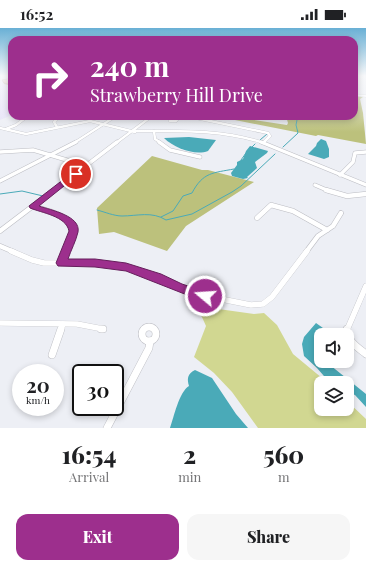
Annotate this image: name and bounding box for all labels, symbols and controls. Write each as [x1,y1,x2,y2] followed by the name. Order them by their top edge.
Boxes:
[20,4,53,24] text: 16:52
[90,47,169,84] text: 240 m
[24,52,76,104] icon: right
[90,83,263,107] text: Strawberry Hill Drive
[59,157,93,191] pin
[65,163,87,185] icon: arrive
[184,275,226,317] position arrow
[314,328,354,416] map controls
[314,328,354,368] button: sound
[72,364,124,416] speed limit sign: 30
[26,371,50,398] text: 20
[314,376,354,416] button: layers
[26,393,50,407] text: km/h
[62,438,116,470] text: 16:54
[183,438,196,470] text: 2
[263,438,304,470] text: 560
[69,468,109,485] text: Arrival
[178,468,201,485] text: min
[278,468,289,485] text: m
[16,514,179,560] button: Exit
[187,514,350,560] button: Share

